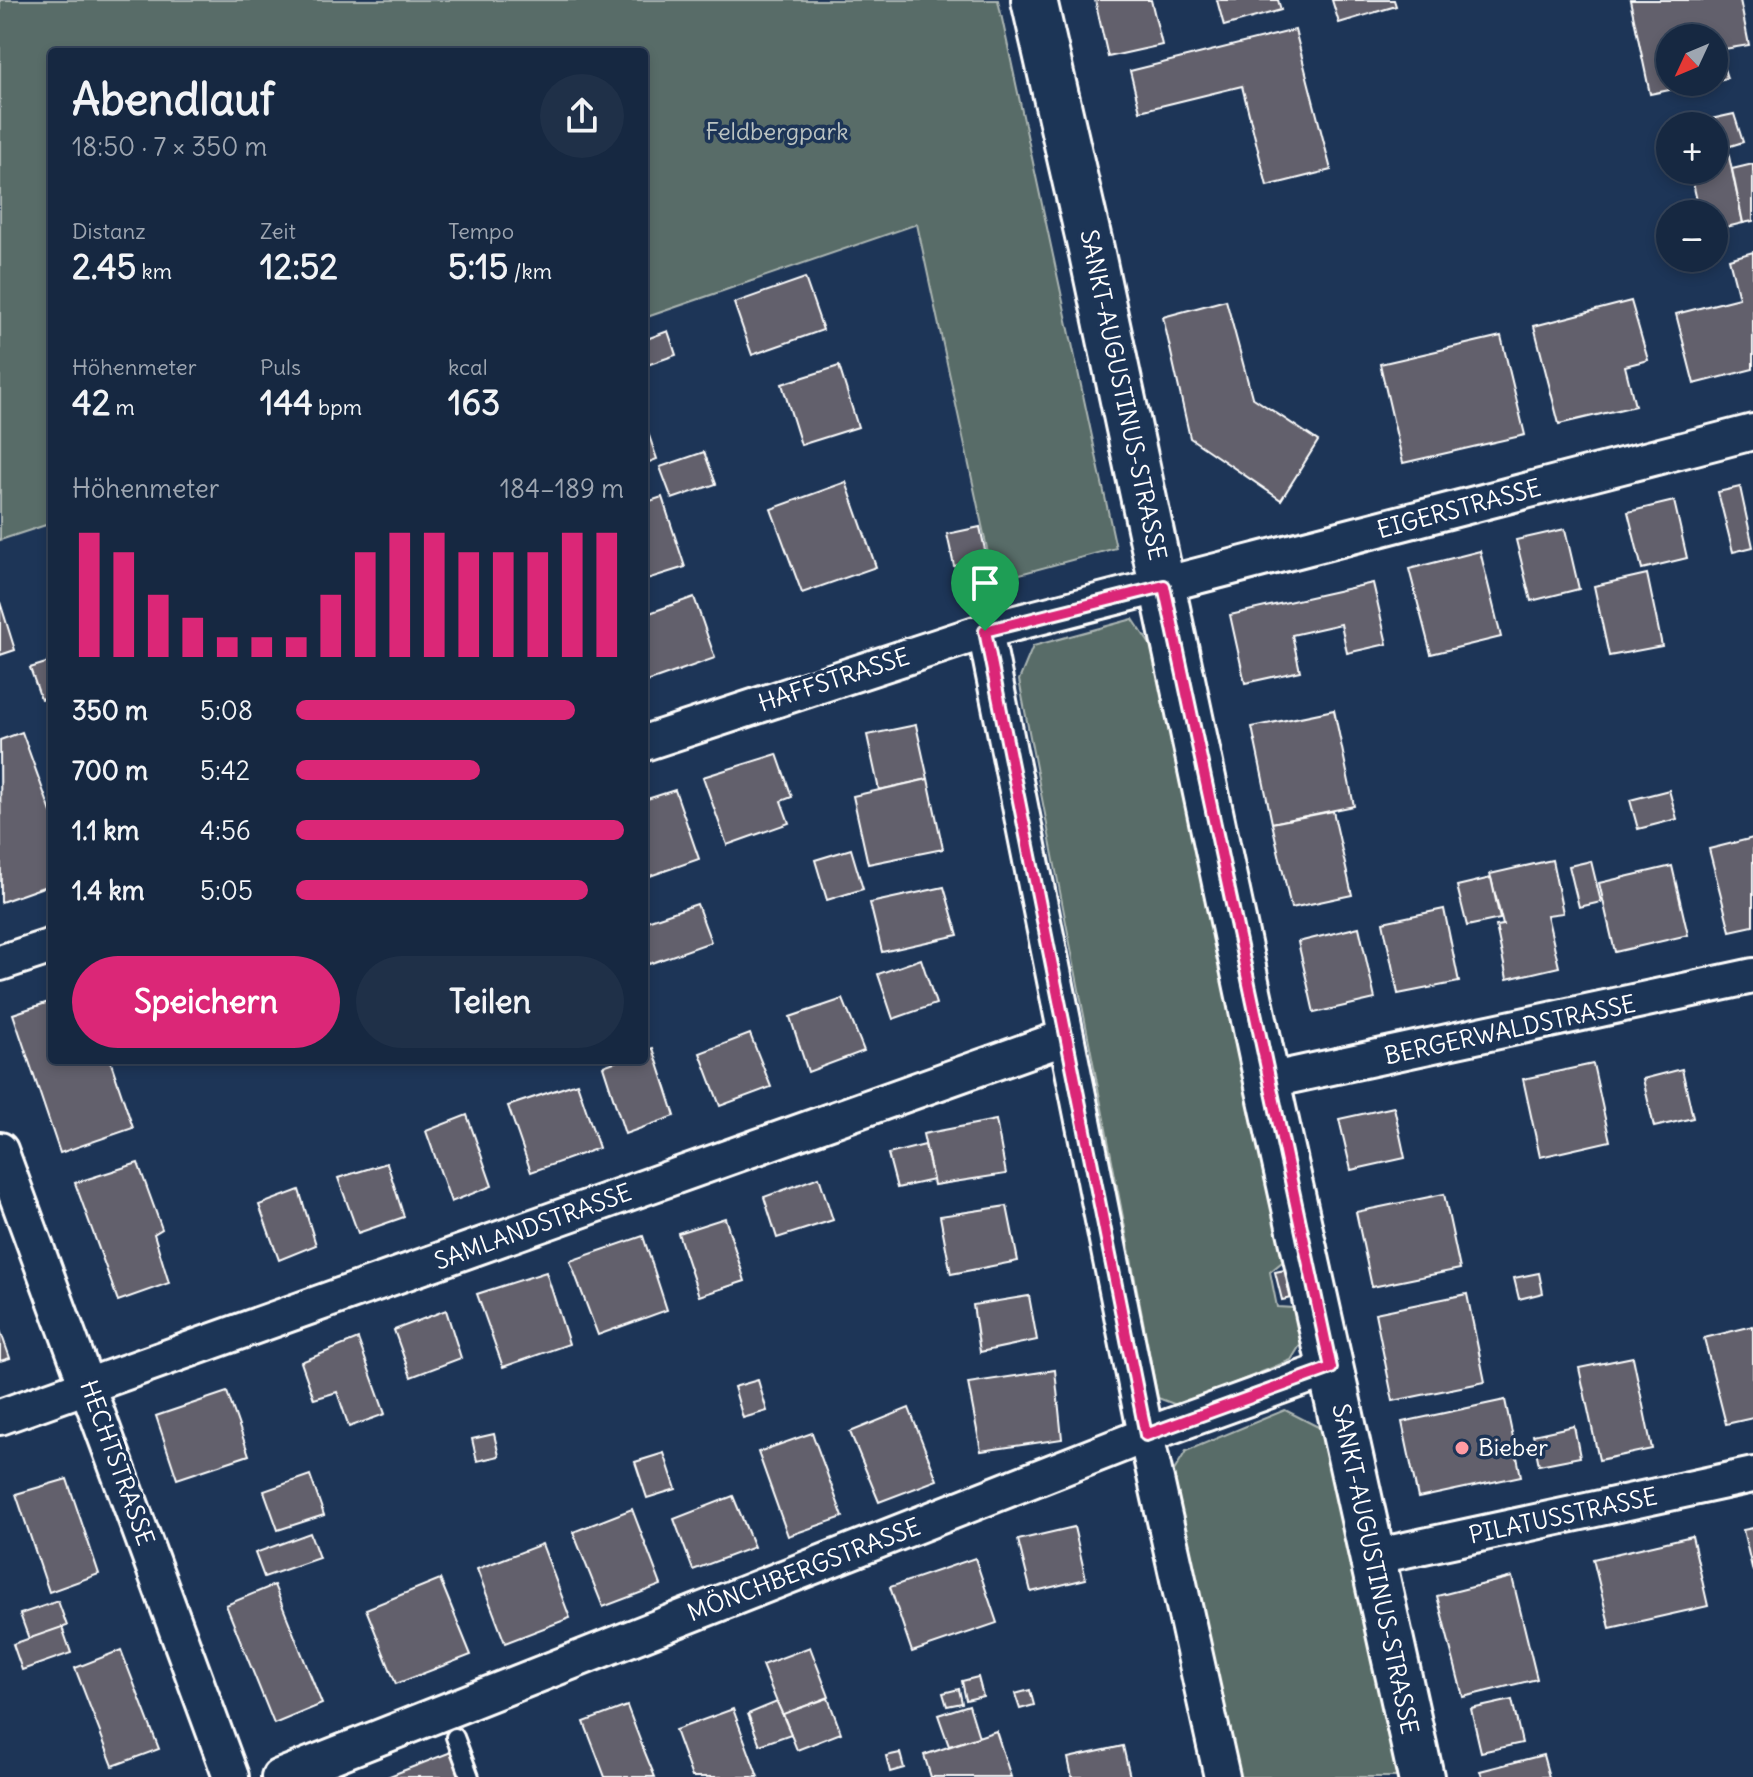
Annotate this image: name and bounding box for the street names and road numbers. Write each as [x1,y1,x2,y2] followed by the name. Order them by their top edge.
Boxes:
[1074,227,1174,563] street label: SANKT-AUGUSTINUS-STRASSE
[1374,472,1544,544] street label: EIGERSTRASSE
[754,640,913,718] street label: HAFFSTRASSE
[1382,988,1638,1070] street label: BERGERWALDSTRASSE
[430,1176,635,1276] street label: SAMLANDSTRASSE
[74,1376,162,1549] street label: HECHTSTRASSE
[1326,1401,1426,1737] street label: SANKT-AUGUSTINUS-STRASSE
[1466,1480,1660,1550] street label: PILATUSSTRASSE
[683,1511,924,1627] street label: MÖNCHBERGSTRASSE

